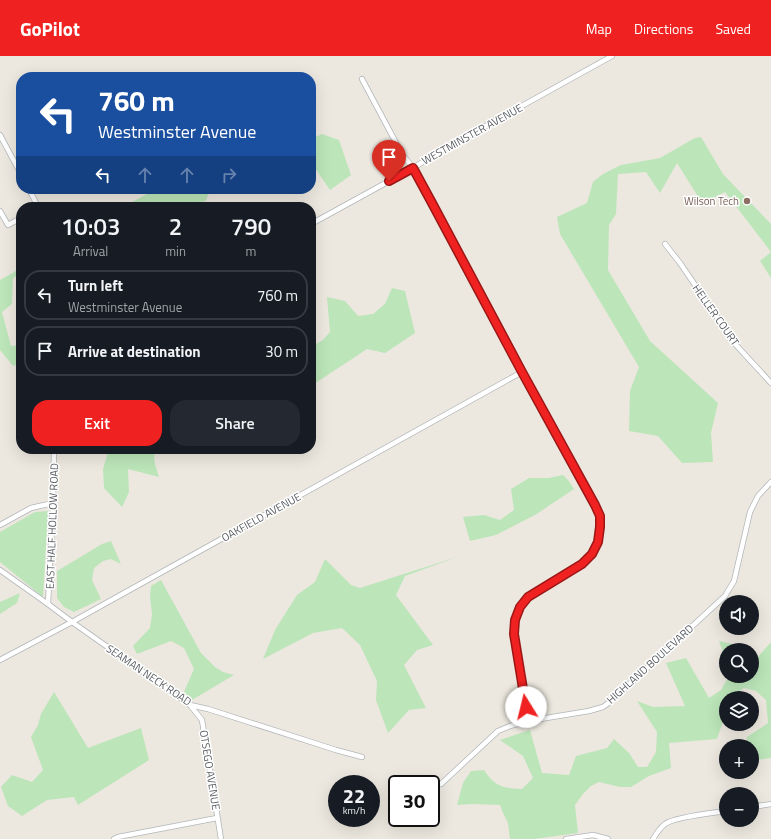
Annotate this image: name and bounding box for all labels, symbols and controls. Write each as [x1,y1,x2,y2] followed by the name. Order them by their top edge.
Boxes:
[20,14,80,43] text: GoPilot
[586,18,612,39] text: Map
[634,18,693,39] text: Directions
[715,18,751,39] text: Saved
[98,79,175,122] text: 760 m
[32,88,84,140] icon: left
[419,100,525,168] street label: WESTMINSTER AVENUE
[98,118,256,145] text: Westminster Avenue
[372,140,406,181] pin
[378,146,400,168] icon: arrive
[92,164,114,186] icon: left
[134,164,156,186] icon: ahead
[176,164,198,186] icon: ahead
[218,164,240,186] icon: right
[684,193,739,209] place label: Wilson Tech
[742,196,752,206] marker: Wilson Tech
[61,208,120,244] text: 10:03
[169,208,182,244] text: 2
[231,208,271,244] text: 790
[73,241,108,261] text: Arrival
[165,241,186,261] text: min
[246,241,256,261] text: m
[68,274,123,297] text: Turn left
[689,281,743,349] street label: HELLER COURT
[34,284,56,306] icon: left
[257,284,298,307] text: 760 m
[68,297,182,317] text: Westminster Avenue
[34,340,56,362] icon: arrive
[68,340,201,363] text: Arrive at destination
[265,340,298,363] text: 30 m
[32,400,162,446] button: Exit
[170,400,300,446] button: Share
[42,463,62,589] street label: EAST HALF HOLLOW ROAD
[218,489,304,545] street label: OAKFIELD AVENUE
[719,595,759,827] map controls
[719,595,759,635] button: sound
[603,621,697,707] street label: HIGHLAND BOULEVARD
[103,640,195,710] street label: SEAMAN NECK ROAD
[719,643,759,683] button: search
[505,686,547,728] position arrow
[719,691,759,731] button: layers
[196,729,224,811] street label: OTSEGO AVENUE
[719,739,759,779] button: +
[388,775,440,827] speed limit sign: 30
[343,780,365,811] text: 22
[719,787,759,827] button: −
[343,803,365,818] text: km/h

